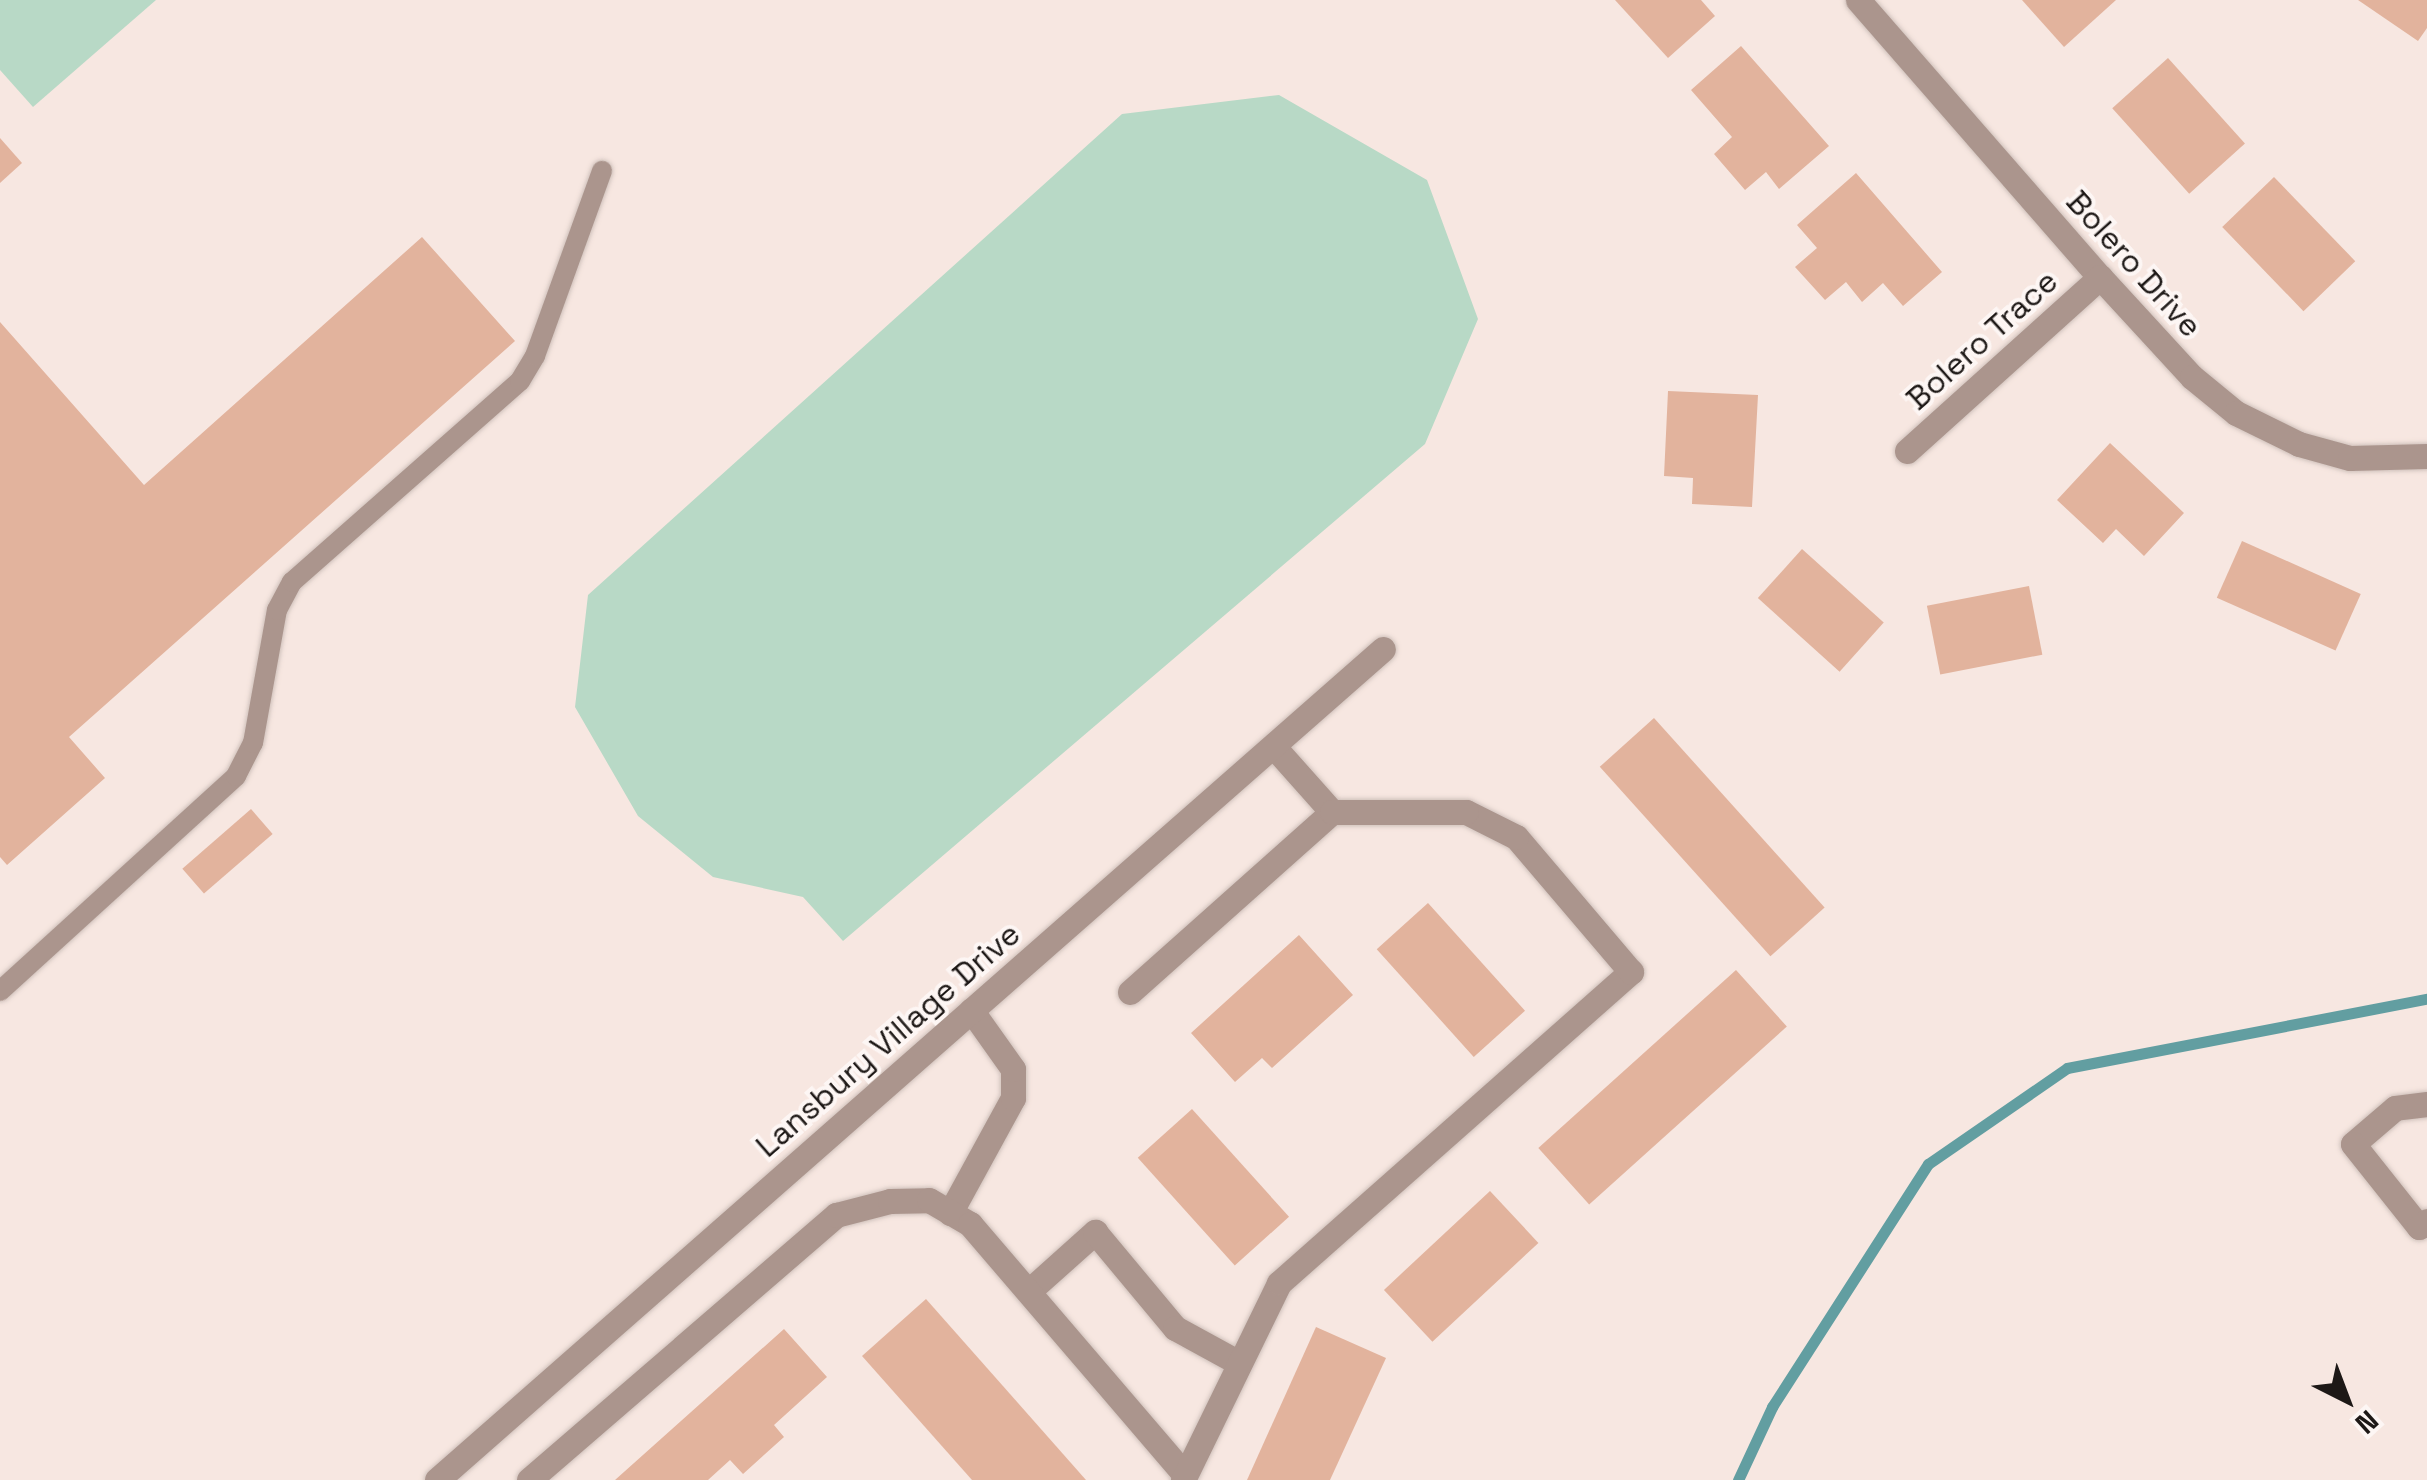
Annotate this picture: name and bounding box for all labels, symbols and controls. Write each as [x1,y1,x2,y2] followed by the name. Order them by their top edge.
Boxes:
[2058,183,2210,345] street label: Bolero Drive
[1898,262,2066,418] street label: Bolero Trace
[748,915,1028,1165] street label: Lansbury Village Drive
[2297,1350,2397,1450] north arrow
[2348,1403,2386,1442] text: N

